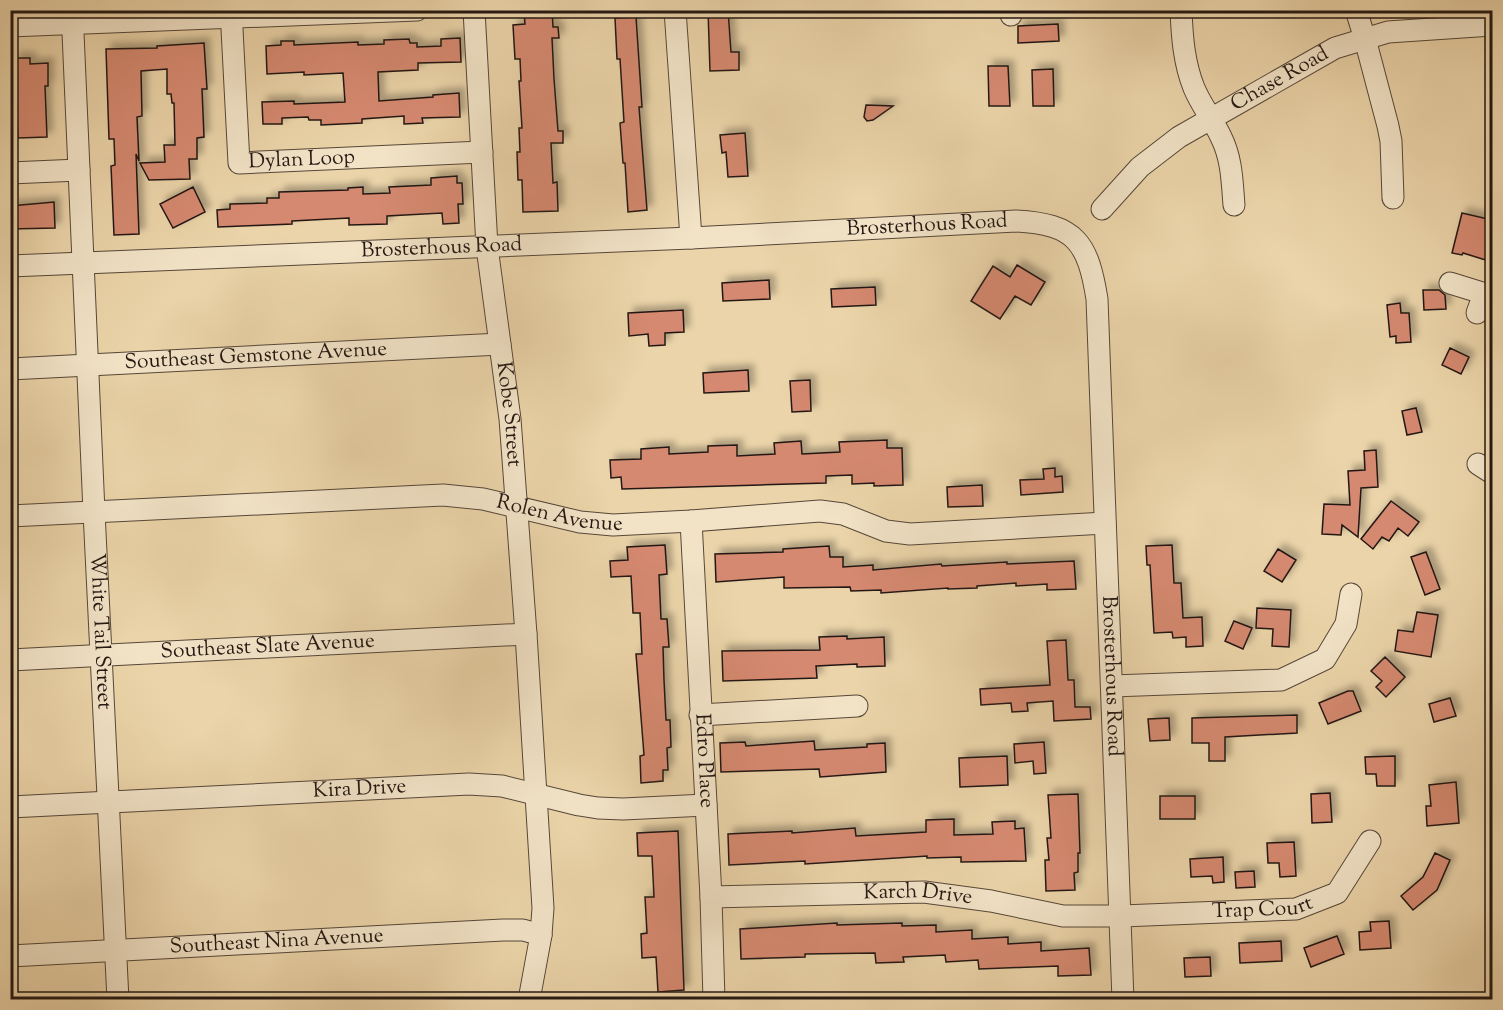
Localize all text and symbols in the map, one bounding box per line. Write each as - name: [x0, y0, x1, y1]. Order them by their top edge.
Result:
- street label: Chase Road: [1225, 39, 1335, 119]
- street label: Dylan Loop: [248, 143, 356, 178]
- street label: Brosterhous Road: [846, 206, 1009, 245]
- street label: Brosterhous Road: [360, 230, 523, 267]
- street label: Southeast Gemstone Avenue: [124, 335, 388, 378]
- street label: Kobe Street: [487, 360, 529, 468]
- street label: Rolen Avenue: [493, 488, 623, 540]
- street label: White Tail Street: [81, 553, 119, 710]
- street label: Brosterhous Road: [1093, 595, 1129, 757]
- street label: Southeast Slate Avenue: [160, 627, 376, 667]
- street label: Edro Place: [686, 713, 721, 809]
- street label: Kira Drive: [312, 772, 407, 807]
- street label: Karch Drive: [863, 877, 974, 913]
- street label: Trap Court: [1211, 889, 1318, 927]
- street label: Southeast Nina Avenue: [169, 921, 384, 963]

